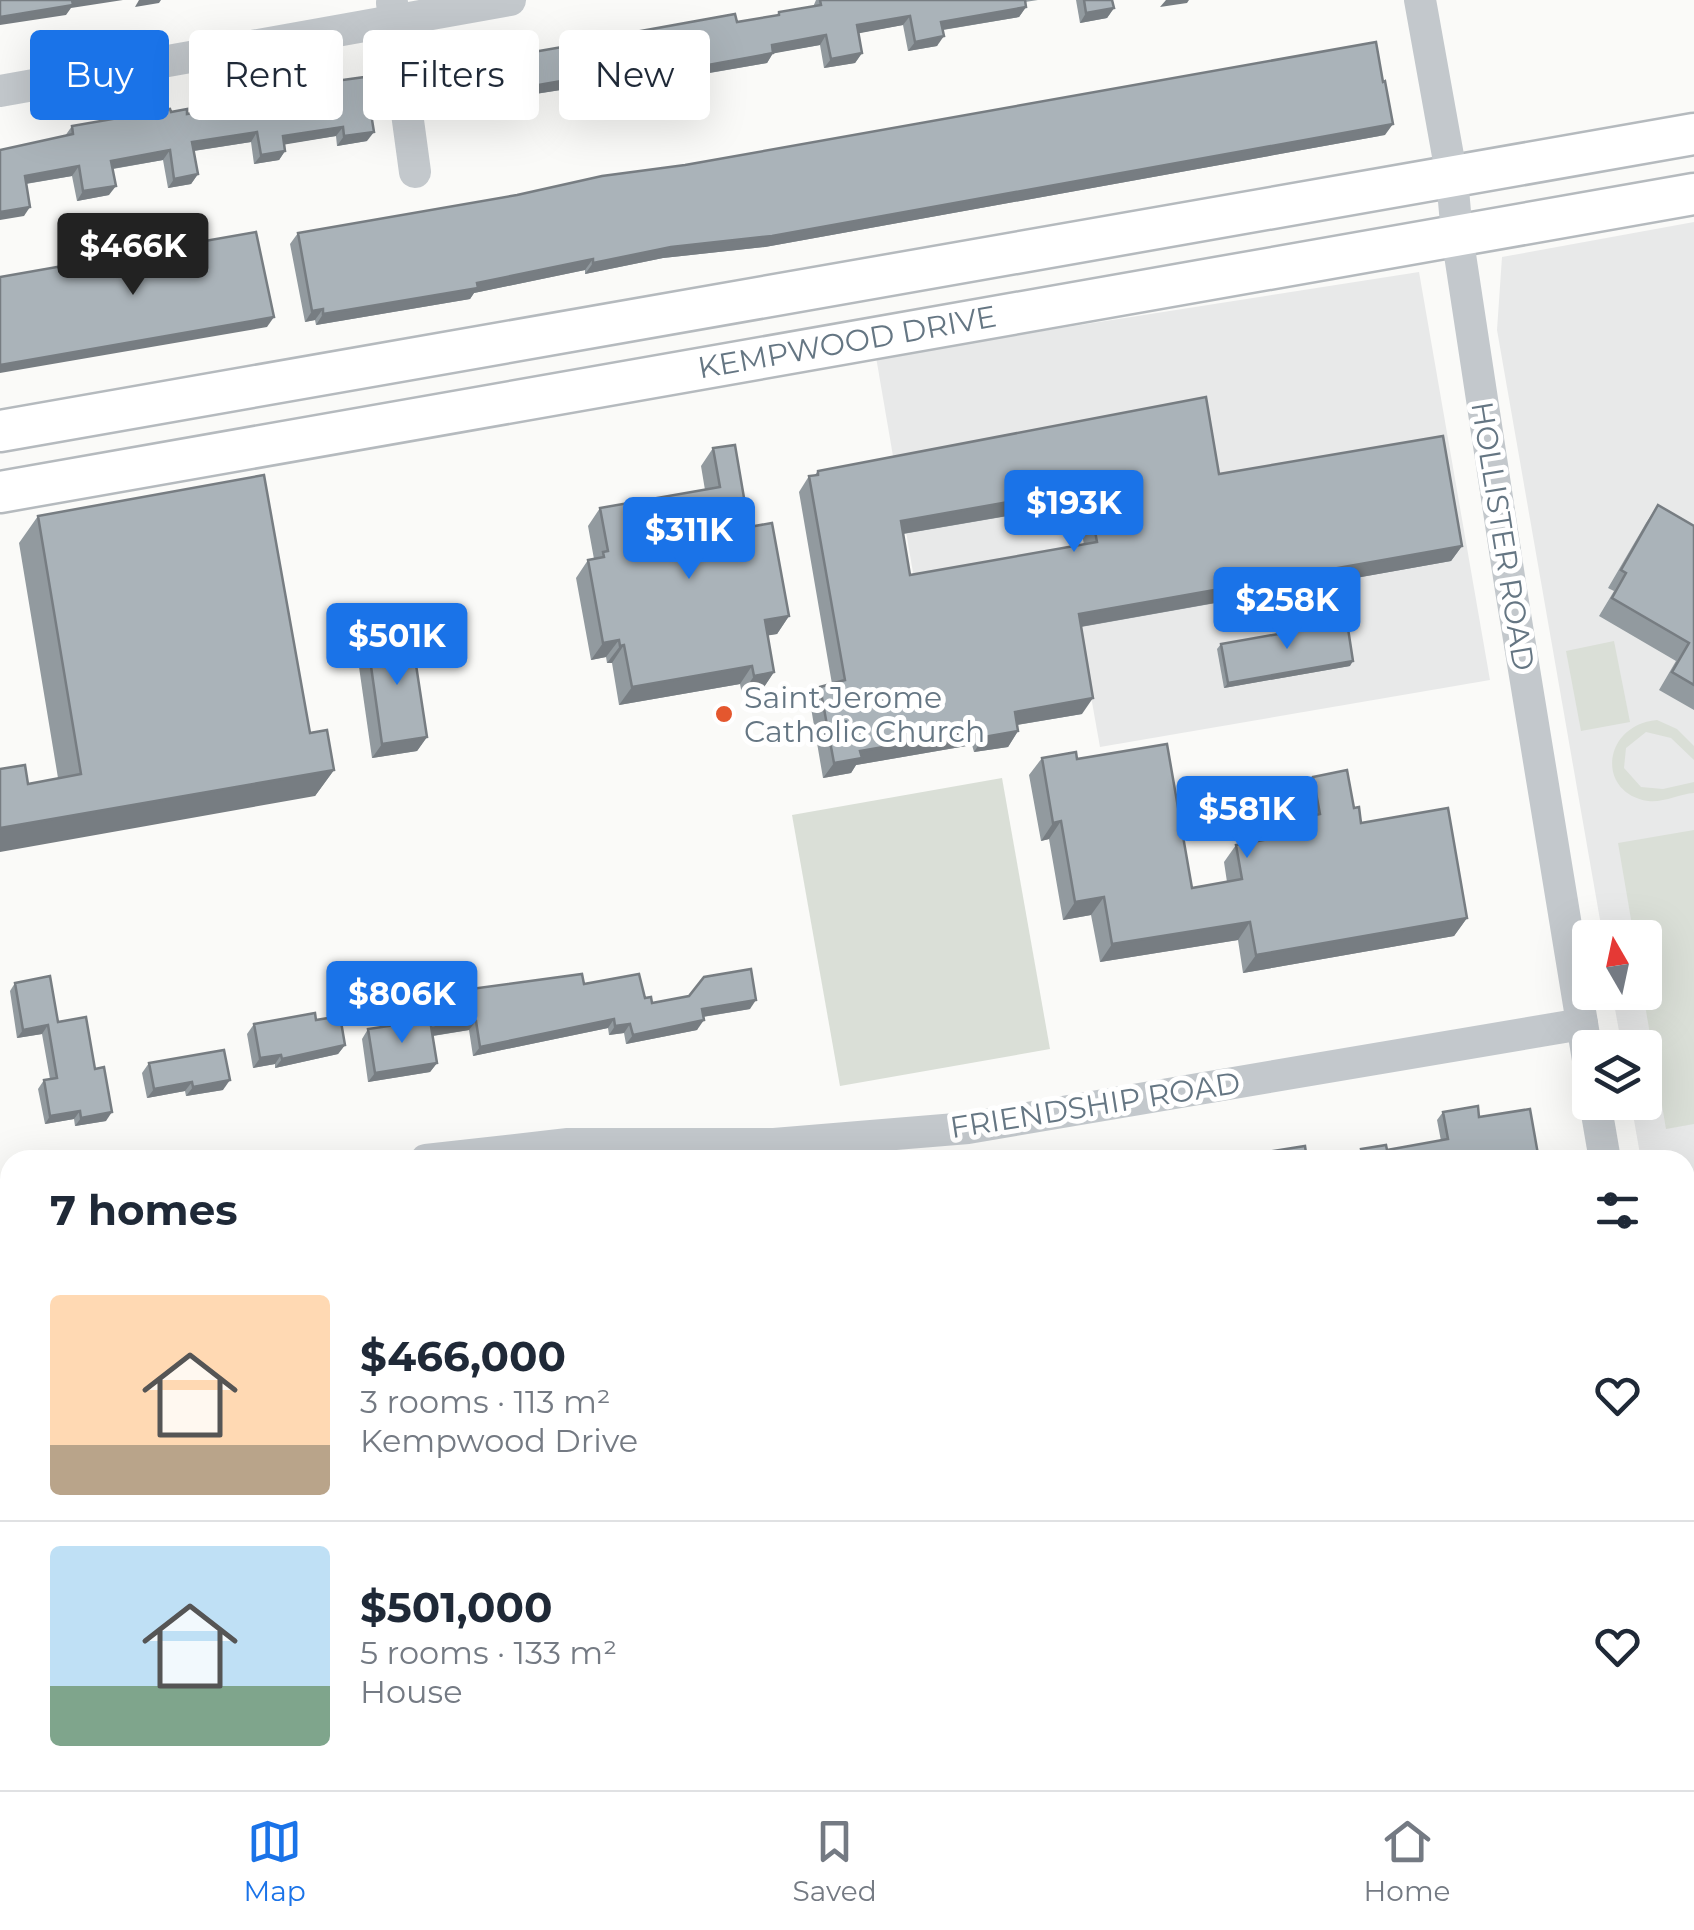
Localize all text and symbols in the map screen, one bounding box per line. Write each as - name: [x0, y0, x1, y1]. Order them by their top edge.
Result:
- chip: Buy: [30, 30, 169, 120]
- chip: Rent: [189, 30, 343, 120]
- chip: Filters: [363, 30, 539, 120]
- chip: New: [559, 30, 710, 120]
- pin: $466K: [63, 213, 203, 298]
- text: $466K: [79, 226, 187, 265]
- street label: KEMPWOOD DRIVE: [695, 298, 999, 386]
- street label: HOLLISTER ROAD: [1463, 399, 1543, 673]
- pin: $193K: [1004, 470, 1144, 555]
- text: $193K: [1026, 483, 1122, 522]
- pin: $311K: [619, 497, 759, 582]
- text: $311K: [645, 510, 733, 549]
- pin: $258K: [1217, 567, 1357, 652]
- text: $258K: [1235, 580, 1339, 619]
- pin: $501K: [327, 603, 467, 688]
- text: $501K: [348, 616, 446, 655]
- place label: Saint Jerome Catholic Church: [744, 679, 985, 750]
- marker: Saint Jerome Catholic Church: [713, 703, 735, 725]
- pin: $581K: [1177, 776, 1317, 861]
- text: $581K: [1199, 789, 1295, 828]
- north arrow: [1572, 920, 1662, 1010]
- map controls: [1572, 920, 1662, 1120]
- pin: $806K: [332, 961, 472, 1046]
- text: $806K: [348, 974, 456, 1013]
- button: layers: [1572, 1030, 1662, 1120]
- street label: FRIENDSHIP ROAD: [947, 1064, 1243, 1146]
- icon: filters: [1590, 1183, 1645, 1238]
- text: 7 homes: [50, 1184, 238, 1236]
- text: $466,000: [360, 1330, 566, 1382]
- icon: home: [130, 1335, 250, 1455]
- icon: heart: [1590, 1368, 1645, 1423]
- text: 3 rooms · 113 m²: [360, 1382, 611, 1421]
- text: Kempwood Drive: [360, 1421, 638, 1460]
- text: $501,000: [360, 1581, 553, 1633]
- icon: home: [130, 1586, 250, 1706]
- icon: heart: [1590, 1619, 1645, 1674]
- text: 5 rooms · 133 m²: [360, 1633, 617, 1672]
- text: House: [360, 1672, 463, 1711]
- tab: Map: [243, 1814, 306, 1908]
- tab: Saved: [793, 1814, 877, 1908]
- tab: Home: [1364, 1814, 1451, 1908]

